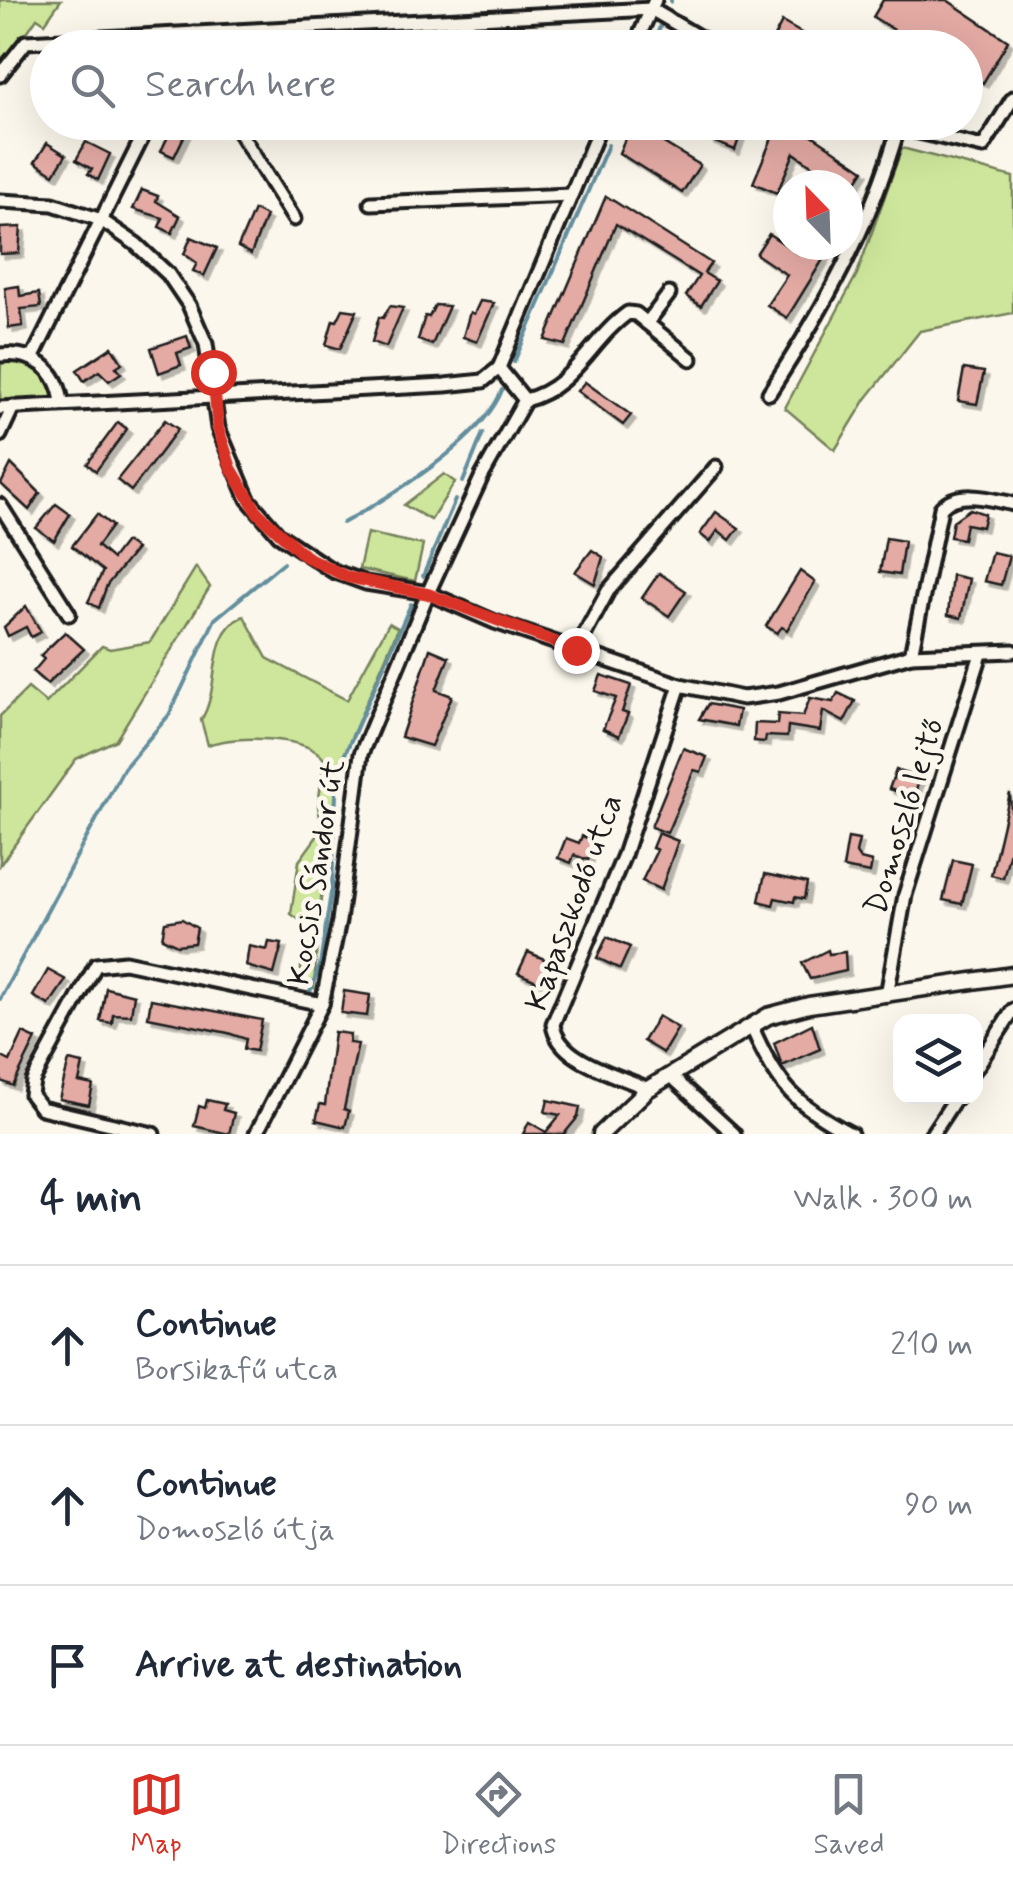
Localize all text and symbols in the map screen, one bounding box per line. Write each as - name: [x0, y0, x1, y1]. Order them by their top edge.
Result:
- search box: [30, 30, 983, 140]
- icon: search: [65, 58, 120, 113]
- text: Search here: [145, 61, 336, 110]
- north arrow: [773, 170, 863, 260]
- route start: [191, 350, 237, 396]
- route end: [554, 628, 600, 674]
- street label: Domoszló lejtő: [855, 713, 955, 920]
- street label: Kocsis Sándor út: [278, 756, 356, 988]
- street label: Kapaszkodó utca: [516, 788, 634, 1017]
- map controls: [893, 1014, 983, 1104]
- button: layers: [893, 1014, 983, 1104]
- text: 4 min: [40, 1172, 142, 1227]
- text: Walk · 300 m: [793, 1178, 973, 1220]
- text: Continue: [135, 1300, 277, 1349]
- icon: ahead: [40, 1318, 95, 1373]
- text: 210 m: [890, 1324, 973, 1366]
- text: Borsikafű utca: [135, 1349, 338, 1391]
- text: Continue: [135, 1460, 277, 1509]
- icon: ahead: [40, 1478, 95, 1533]
- text: 90 m: [905, 1484, 973, 1526]
- text: Domoszló útja: [135, 1509, 335, 1551]
- icon: arrive: [40, 1638, 95, 1693]
- text: Arrive at destination: [135, 1641, 462, 1690]
- tab: Map: [129, 1767, 184, 1864]
- tab: Directions: [441, 1767, 556, 1864]
- tab: Saved: [814, 1767, 884, 1864]

